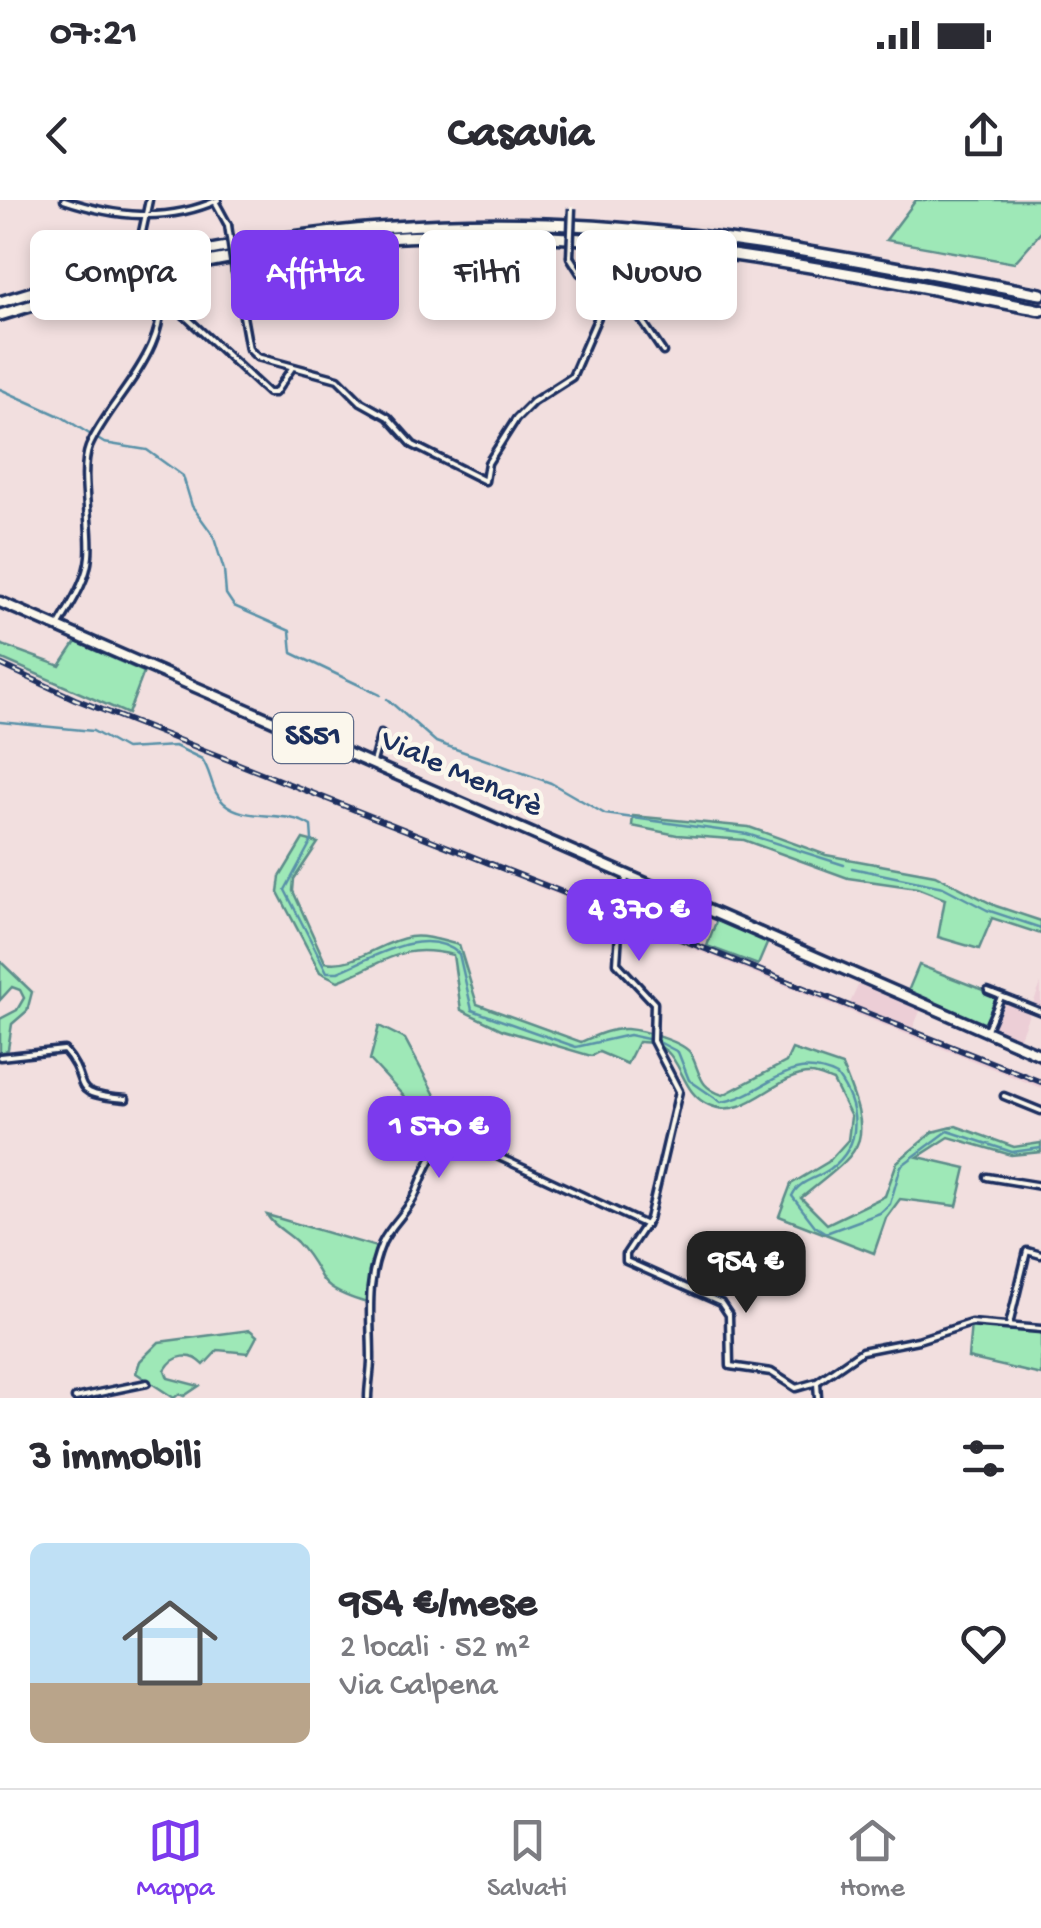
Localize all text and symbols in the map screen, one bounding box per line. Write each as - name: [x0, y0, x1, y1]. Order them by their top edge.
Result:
- text: 07:21: [50, 13, 137, 57]
- icon: back: [30, 108, 85, 163]
- icon: share: [956, 108, 1011, 163]
- text: Casavia: [448, 109, 593, 162]
- chip: Compra: [30, 230, 211, 320]
- chip: Affitta: [231, 230, 399, 320]
- chip: Filtri: [419, 230, 556, 320]
- chip: Nuovo: [576, 230, 737, 320]
- road number: SS51: [273, 713, 353, 763]
- street label: Viale Menarè: [373, 722, 548, 828]
- pin: 4 370 €: [547, 879, 731, 964]
- text: 4 370 €: [589, 892, 689, 930]
- pin: 1 570 €: [347, 1096, 531, 1181]
- text: 1 570 €: [390, 1109, 488, 1147]
- pin: 954 €: [676, 1231, 816, 1316]
- text: 954 €: [709, 1244, 783, 1282]
- icon: filters: [956, 1431, 1011, 1486]
- text: 3 immobili: [30, 1434, 202, 1483]
- text: 954 €/mese: [340, 1581, 537, 1630]
- icon: home: [110, 1583, 230, 1703]
- icon: heart: [956, 1616, 1011, 1671]
- text: 2 locali · 52 m²: [340, 1630, 530, 1668]
- text: Via Calpena: [340, 1668, 497, 1706]
- tab: Mappa: [136, 1813, 214, 1906]
- tab: Salvati: [487, 1813, 567, 1906]
- tab: Home: [840, 1813, 905, 1906]

